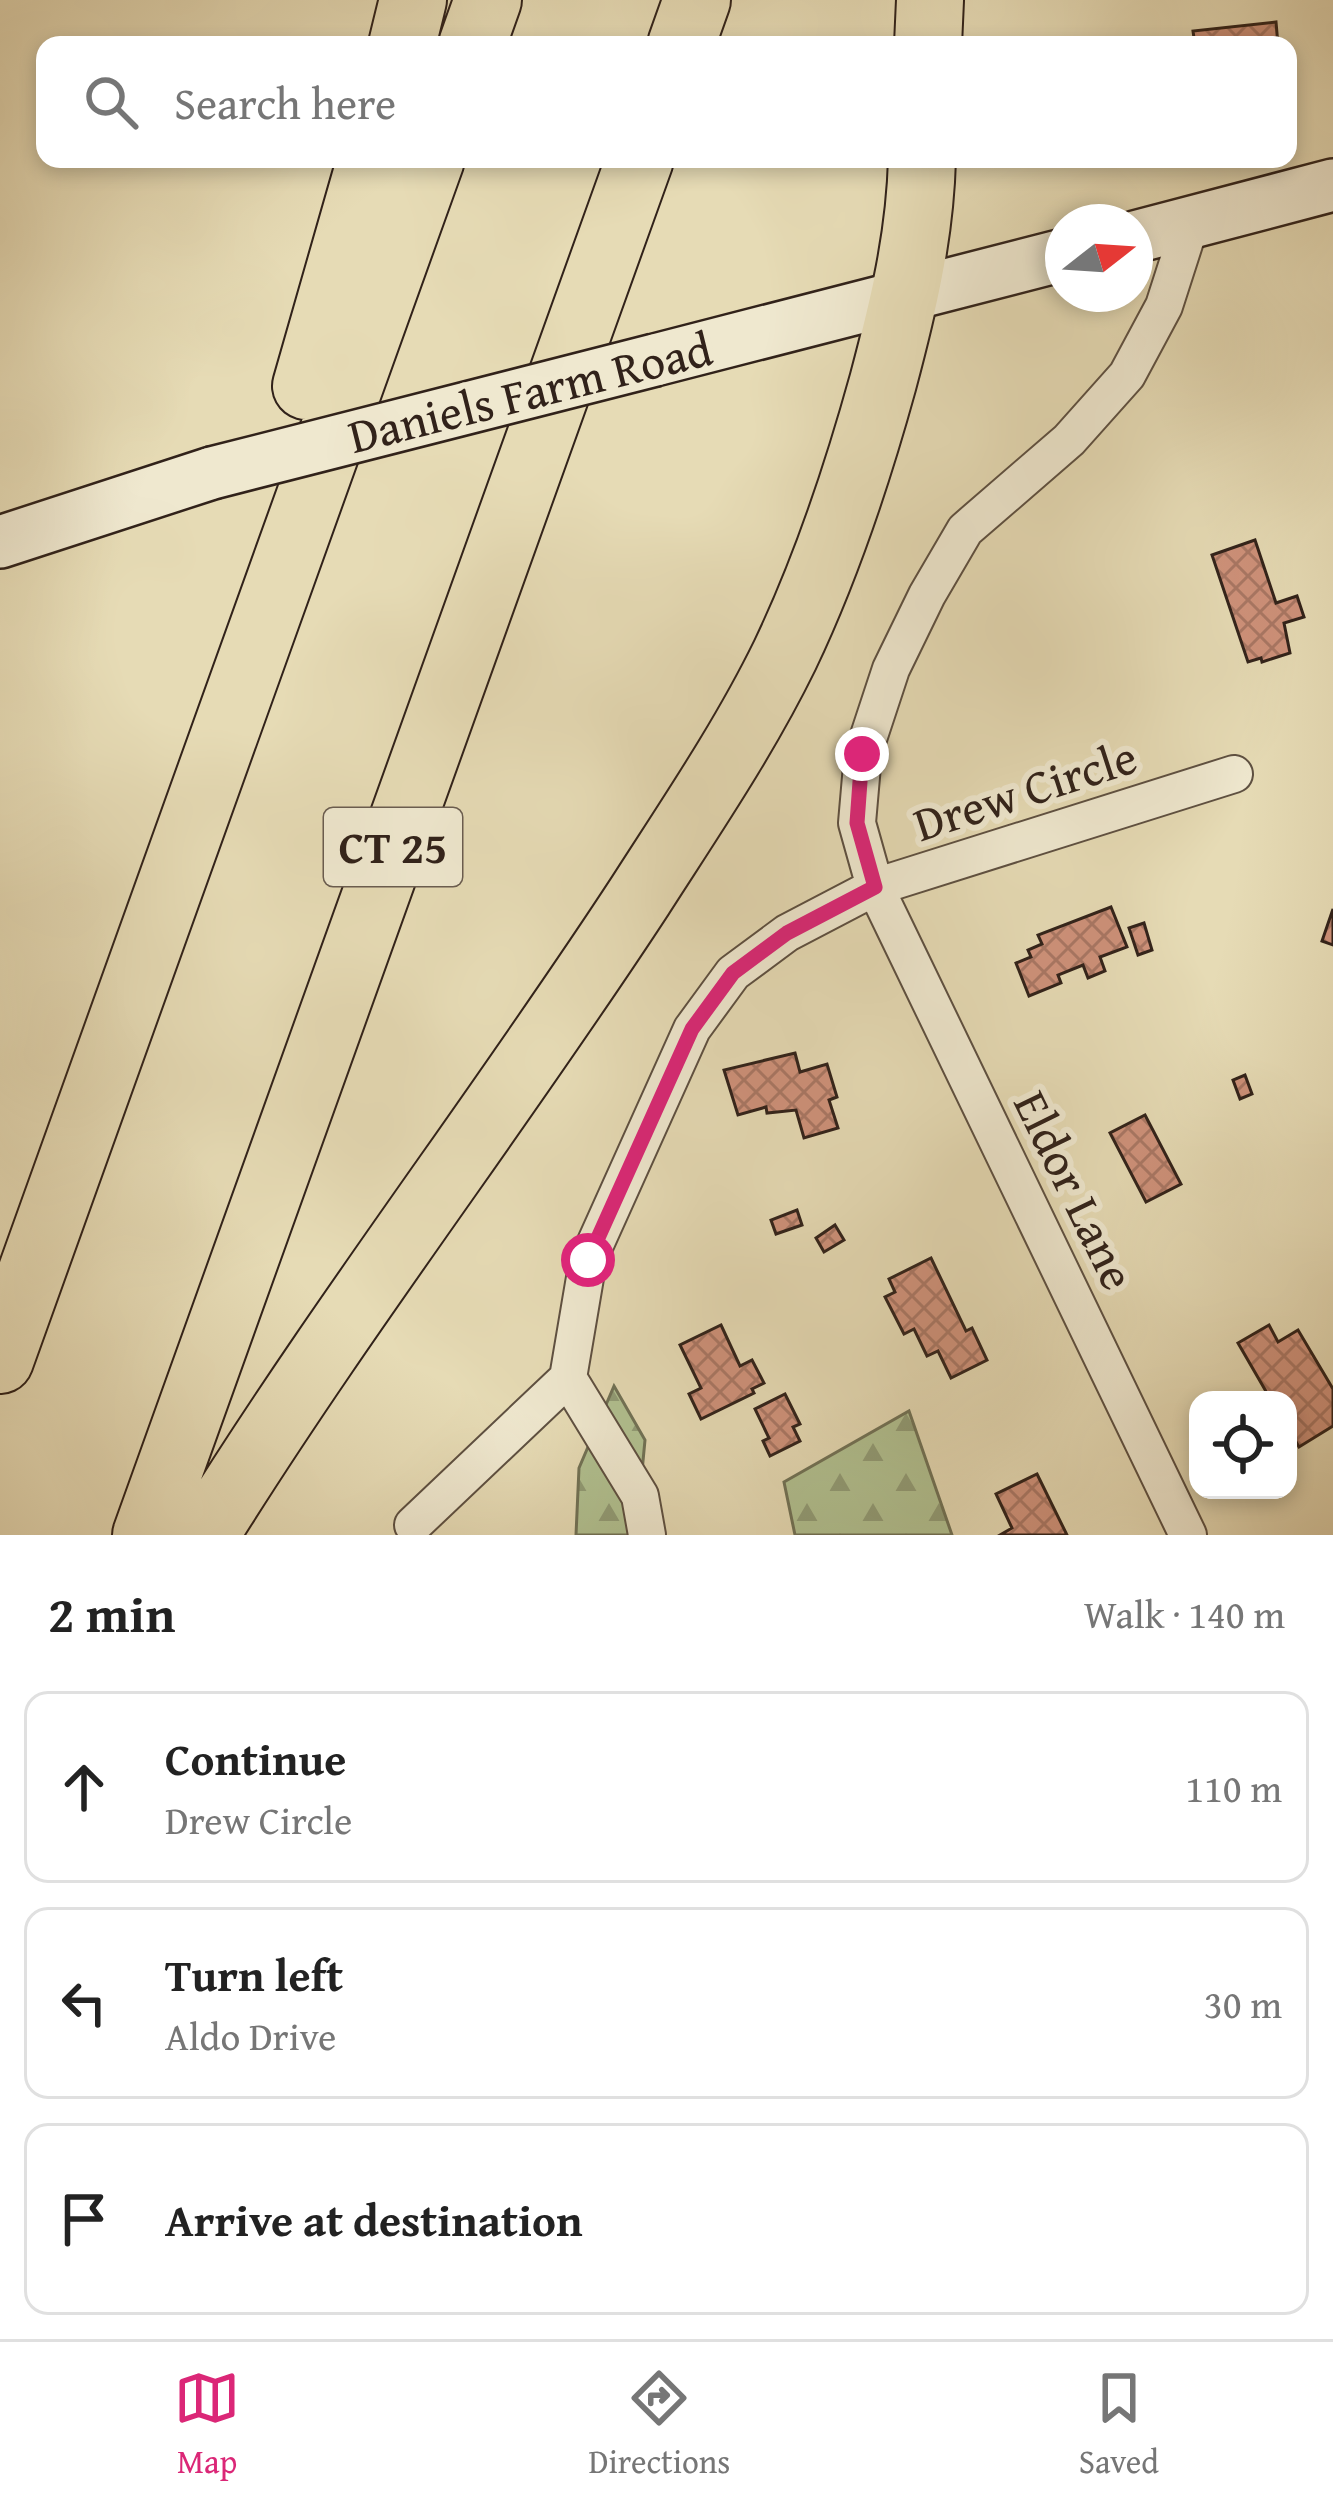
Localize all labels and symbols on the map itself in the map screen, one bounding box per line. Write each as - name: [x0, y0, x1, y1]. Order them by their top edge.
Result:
- north arrow: [1045, 204, 1153, 312]
- street label: Daniels Farm Road: [341, 312, 719, 471]
- street label: Drew Circle: [904, 720, 1145, 859]
- route end: [835, 727, 889, 781]
- road number: CT 25: [324, 808, 462, 886]
- street label: Eldor Lane: [997, 1078, 1154, 1301]
- route start: [561, 1233, 615, 1287]

